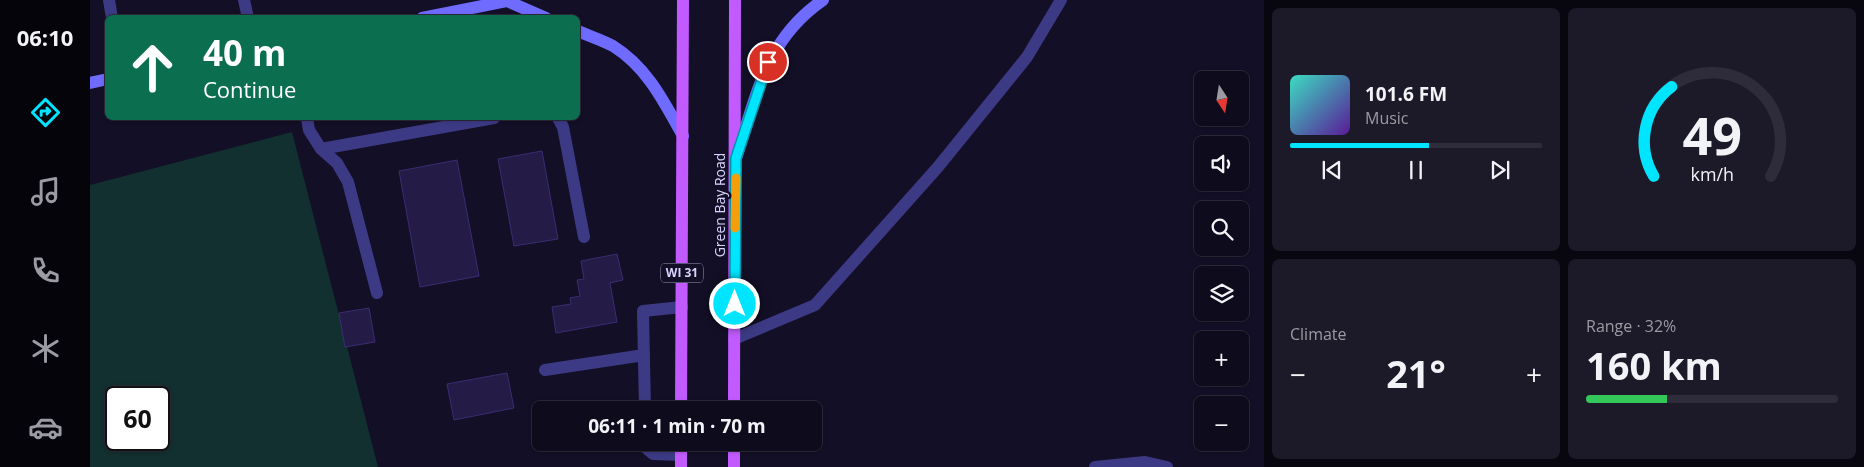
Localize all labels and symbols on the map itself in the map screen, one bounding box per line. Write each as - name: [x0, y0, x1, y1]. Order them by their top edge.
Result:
- pin: [747, 41, 789, 83]
- north arrow: [1194, 71, 1249, 126]
- street label: Green Bay Road: [710, 153, 729, 257]
- road number: WI 31: [661, 264, 703, 282]
- position arrow: [708, 277, 760, 329]
- speed limit sign: 60: [105, 386, 170, 451]

